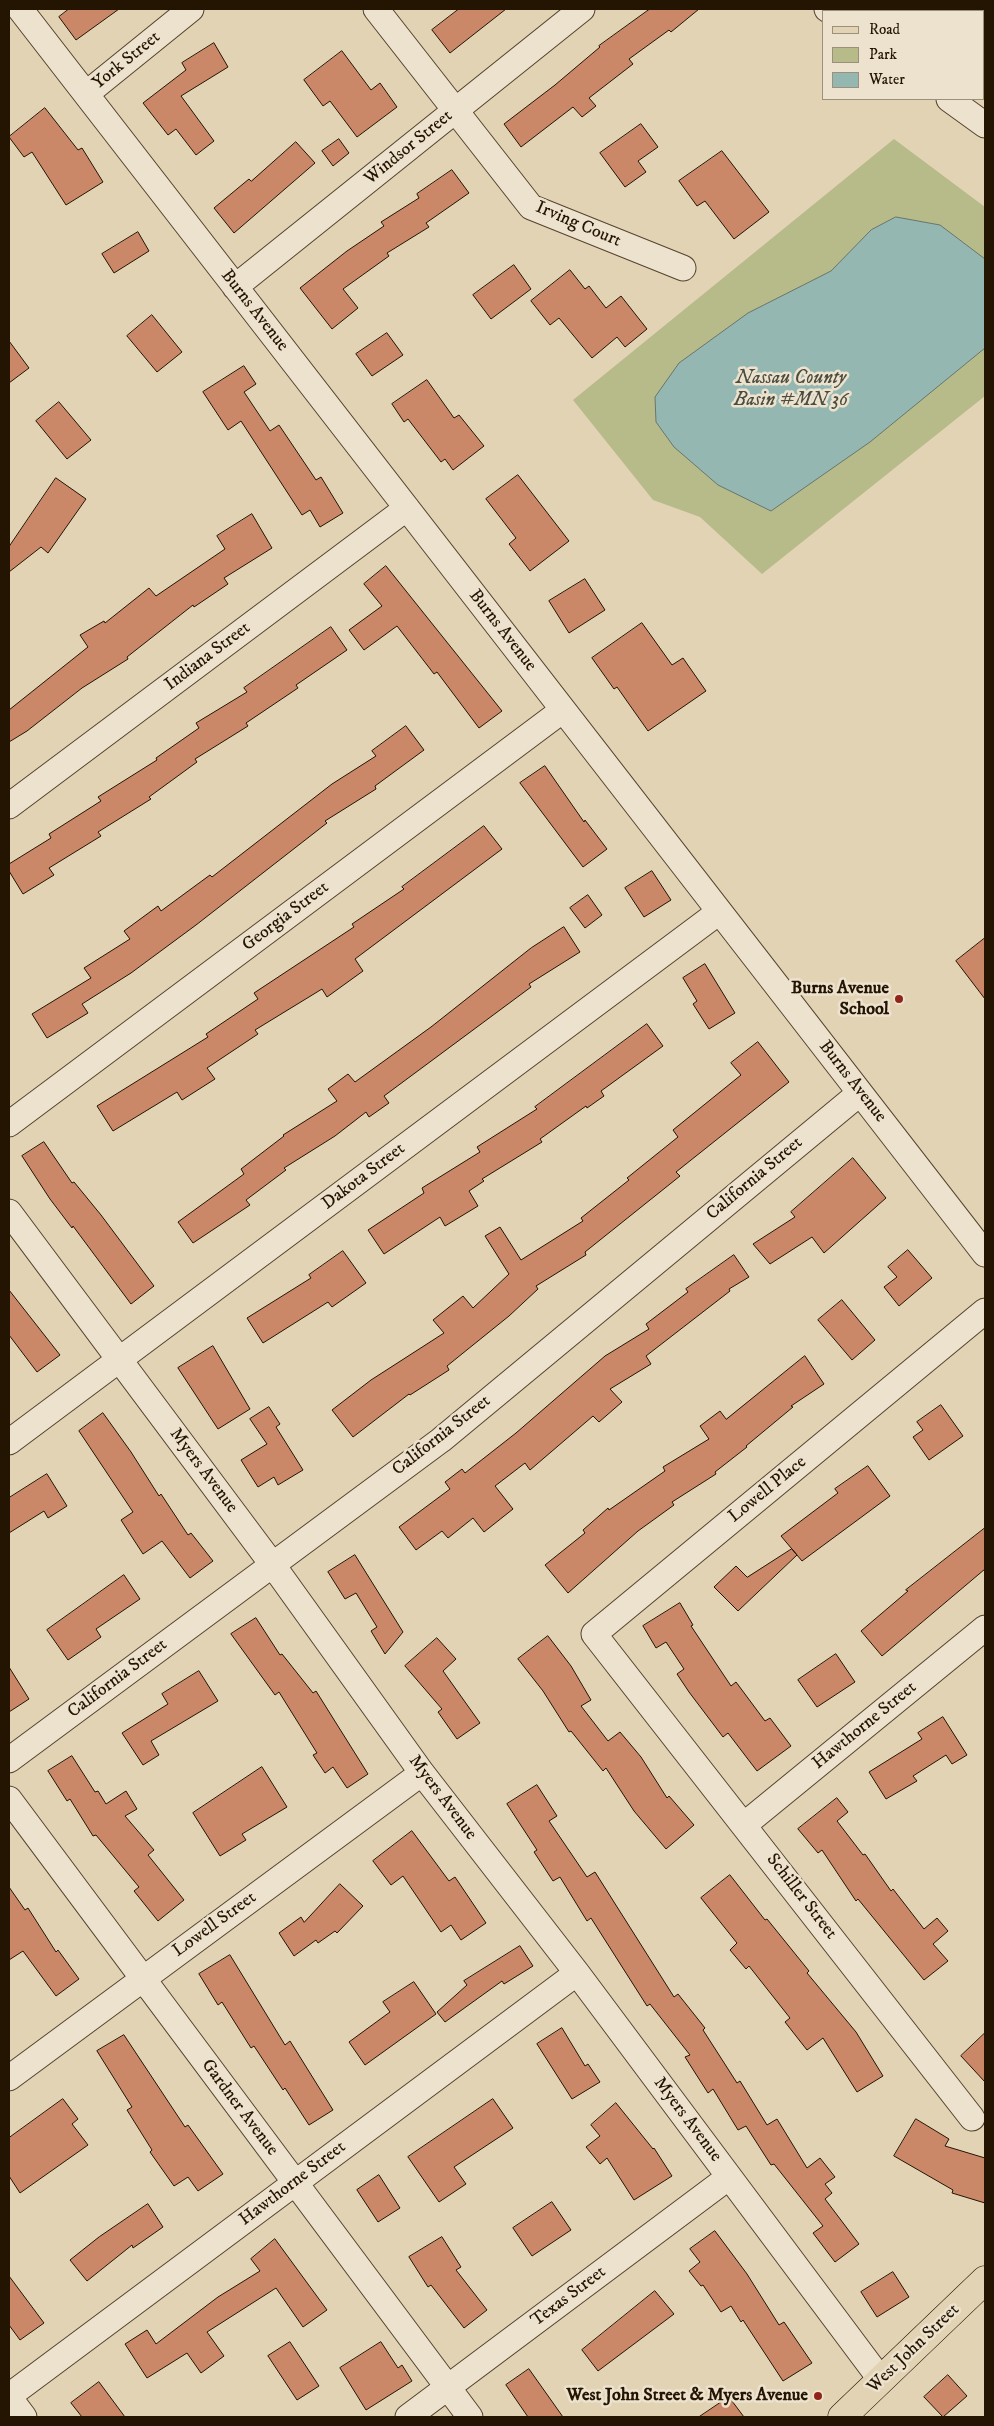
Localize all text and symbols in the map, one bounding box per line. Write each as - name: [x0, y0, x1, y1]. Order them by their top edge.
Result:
- legend: [822, 10, 984, 100]
- text: Road: [869, 20, 900, 39]
- street label: York Street: [89, 27, 165, 95]
- text: Park: [869, 45, 897, 64]
- text: Water: [869, 70, 905, 89]
- street label: Windsor Street: [361, 106, 457, 190]
- street label: Irving Court: [532, 197, 624, 253]
- street label: Burns Avenue: [215, 266, 293, 356]
- water label: Nassau County Basin #MN 36: [734, 368, 848, 412]
- street label: Burns Avenue: [463, 586, 541, 676]
- street label: Indiana Street: [161, 618, 255, 696]
- street label: Georgia Street: [238, 877, 334, 957]
- place label: Burns Avenue School: [791, 978, 889, 1021]
- marker: Burns Avenue School: [893, 993, 905, 1005]
- street label: Burns Avenue: [813, 1037, 891, 1127]
- street label: California Street: [703, 1133, 807, 1225]
- street label: Dakota Street: [318, 1139, 410, 1215]
- street label: California Street: [389, 1391, 495, 1481]
- street label: Myers Avenue: [164, 1424, 242, 1518]
- street label: Lowell Place: [725, 1452, 811, 1528]
- street label: California Street: [64, 1635, 172, 1723]
- street label: Hawthorne Street: [808, 1677, 922, 1775]
- street label: Myers Avenue: [403, 1751, 481, 1845]
- street label: Schiller Street: [761, 1850, 841, 1944]
- street label: Lowell Street: [169, 1887, 261, 1963]
- street label: Gardner Avenue: [196, 2056, 282, 2160]
- street label: Myers Avenue: [648, 2073, 726, 2167]
- street label: Hawthorne Street: [235, 2137, 351, 2231]
- street label: Texas Street: [527, 2262, 611, 2332]
- street label: West John Street: [864, 2300, 964, 2398]
- place label: West John Street & Myers Avenue: [566, 2385, 808, 2407]
- marker: West John Street & Myers Avenue: [812, 2390, 824, 2402]

